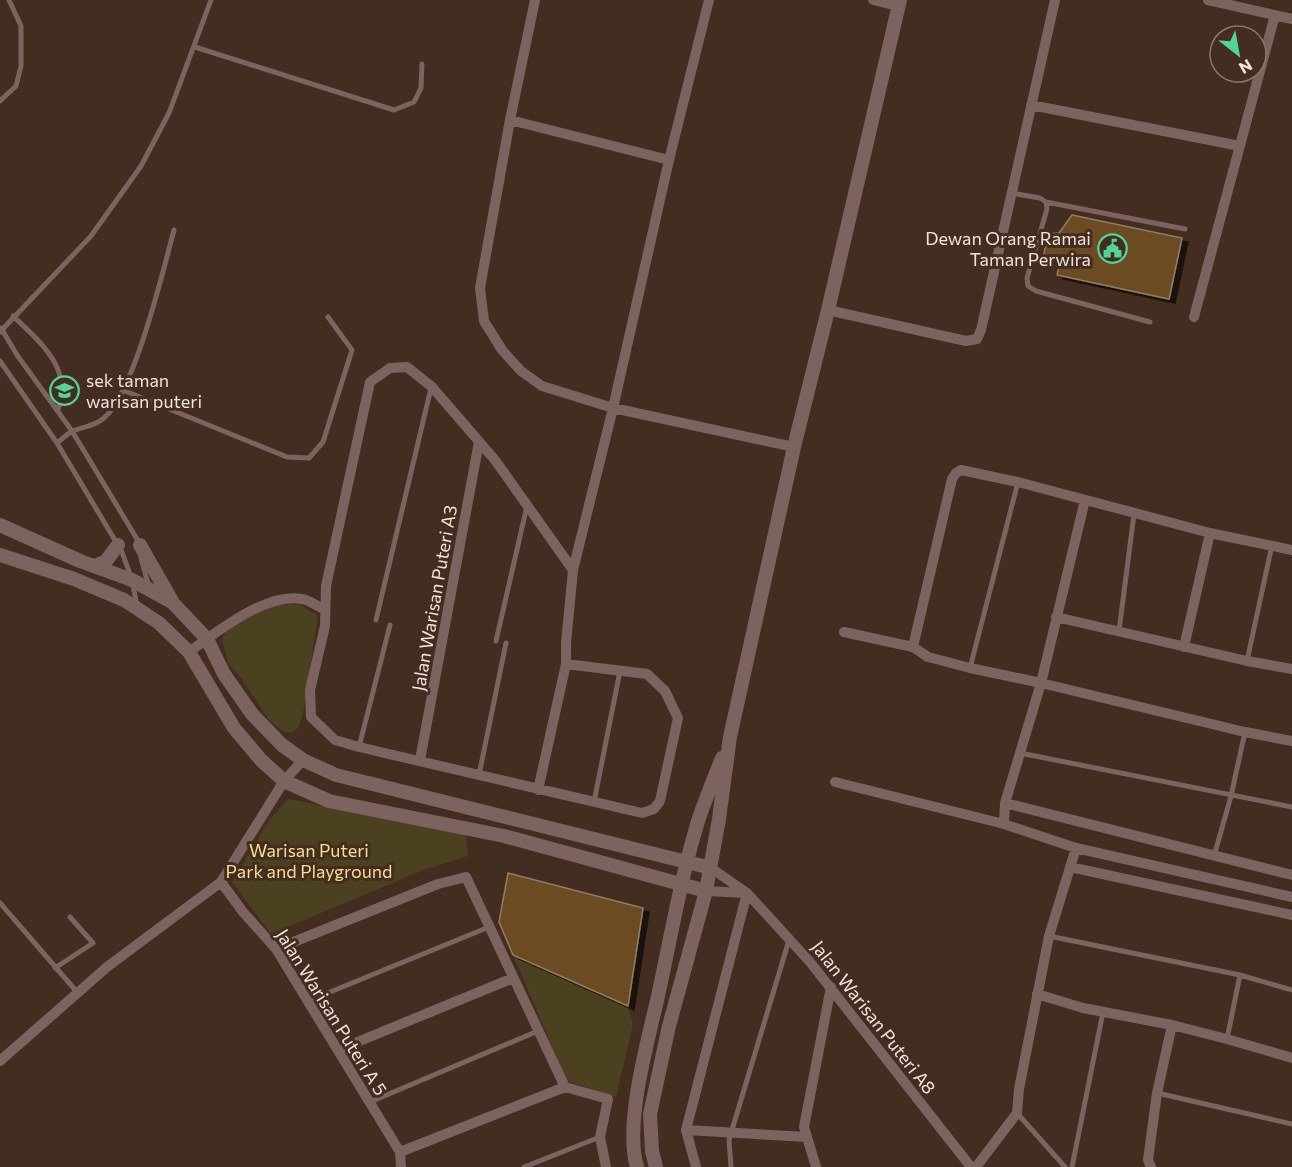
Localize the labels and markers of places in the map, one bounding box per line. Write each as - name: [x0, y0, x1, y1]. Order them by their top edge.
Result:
- place label: Dewan Orang Ramai Taman Perwira: [925, 227, 1091, 270]
- public building icon: Dewan Orang Ramai Taman Perwira: [1096, 232, 1128, 264]
- place label: sek taman warisan puteri: [86, 369, 202, 412]
- school or university icon: sek taman warisan puteri: [49, 374, 81, 406]

